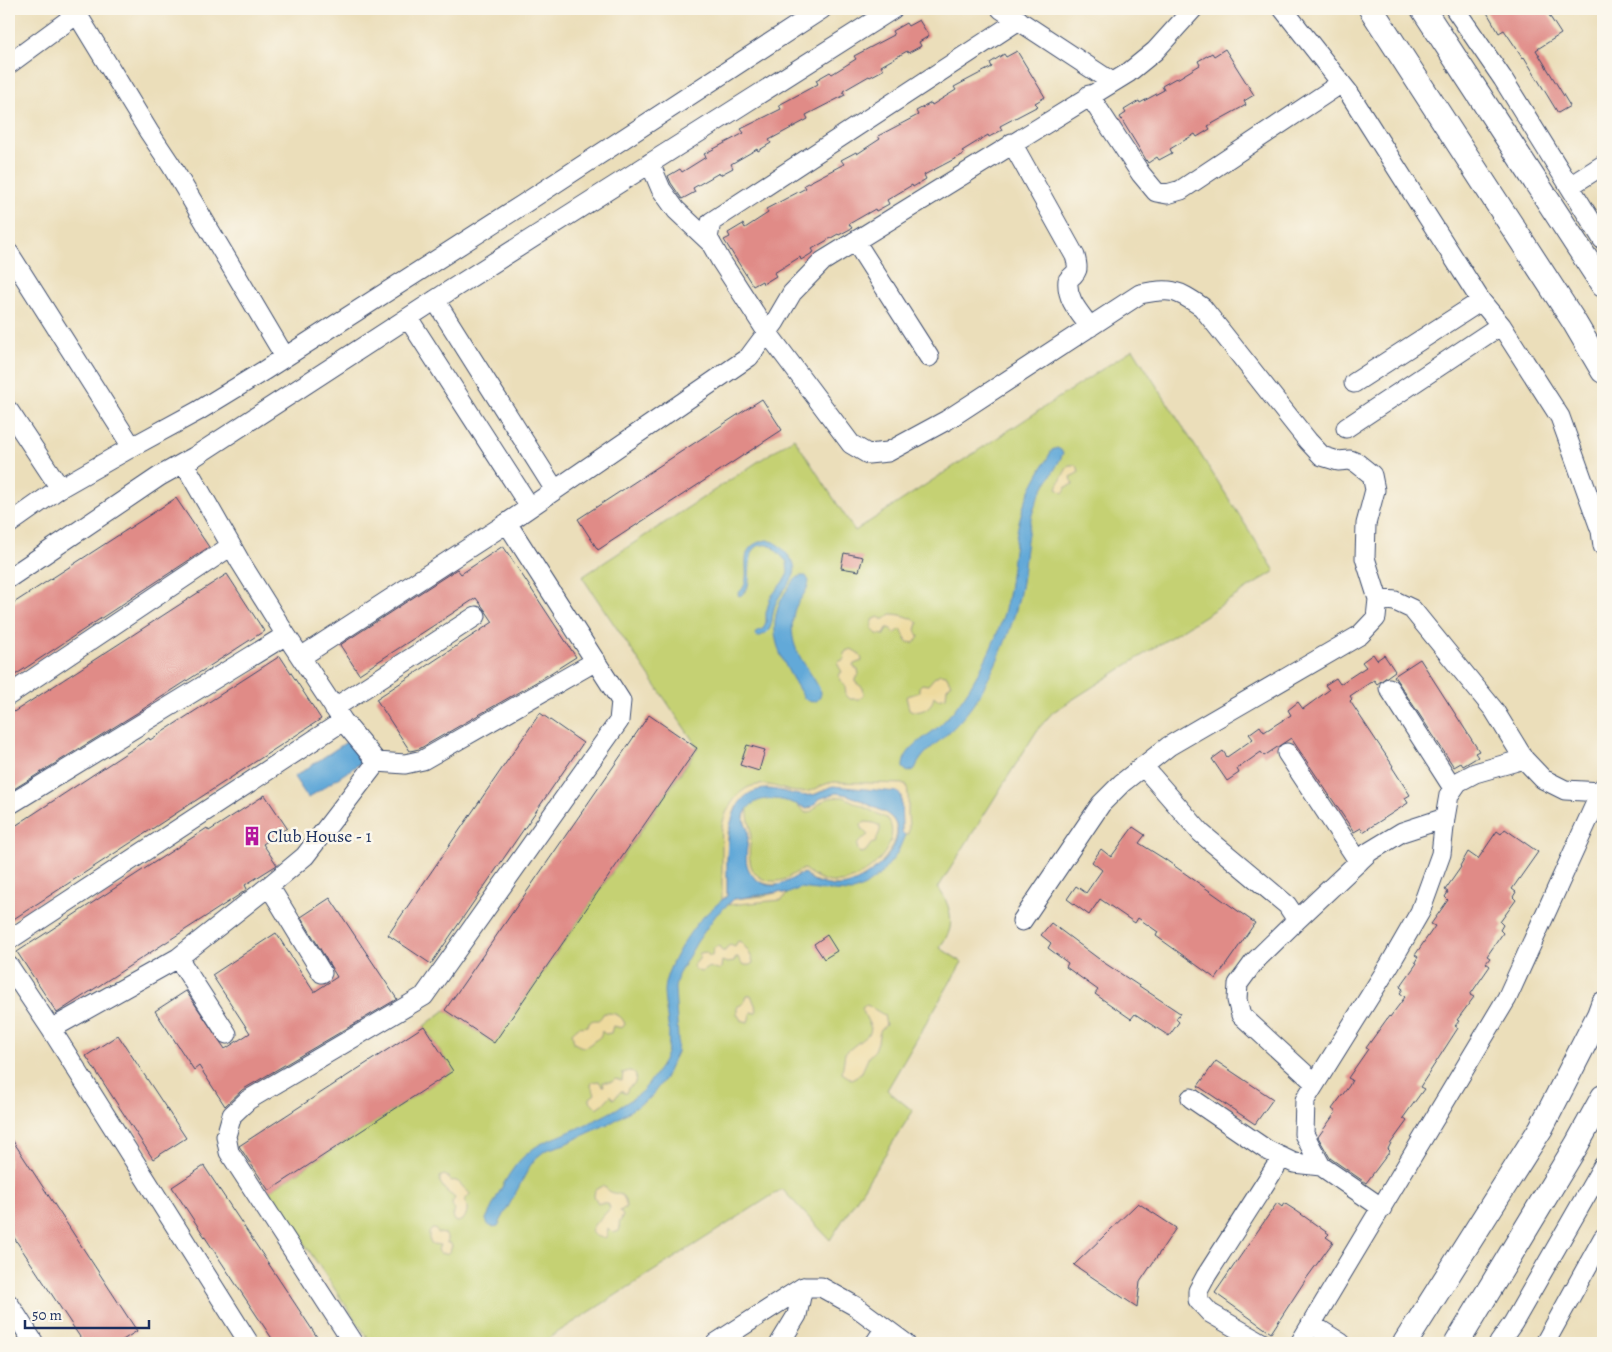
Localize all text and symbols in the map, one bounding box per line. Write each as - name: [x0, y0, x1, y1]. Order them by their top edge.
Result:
- place label: Club House - 1: [267, 824, 372, 848]
- building icon: Club House - 1: [241, 825, 263, 847]
- scale bar: [25, 1297, 149, 1329]
- text: 50 m: [32, 1305, 62, 1325]

